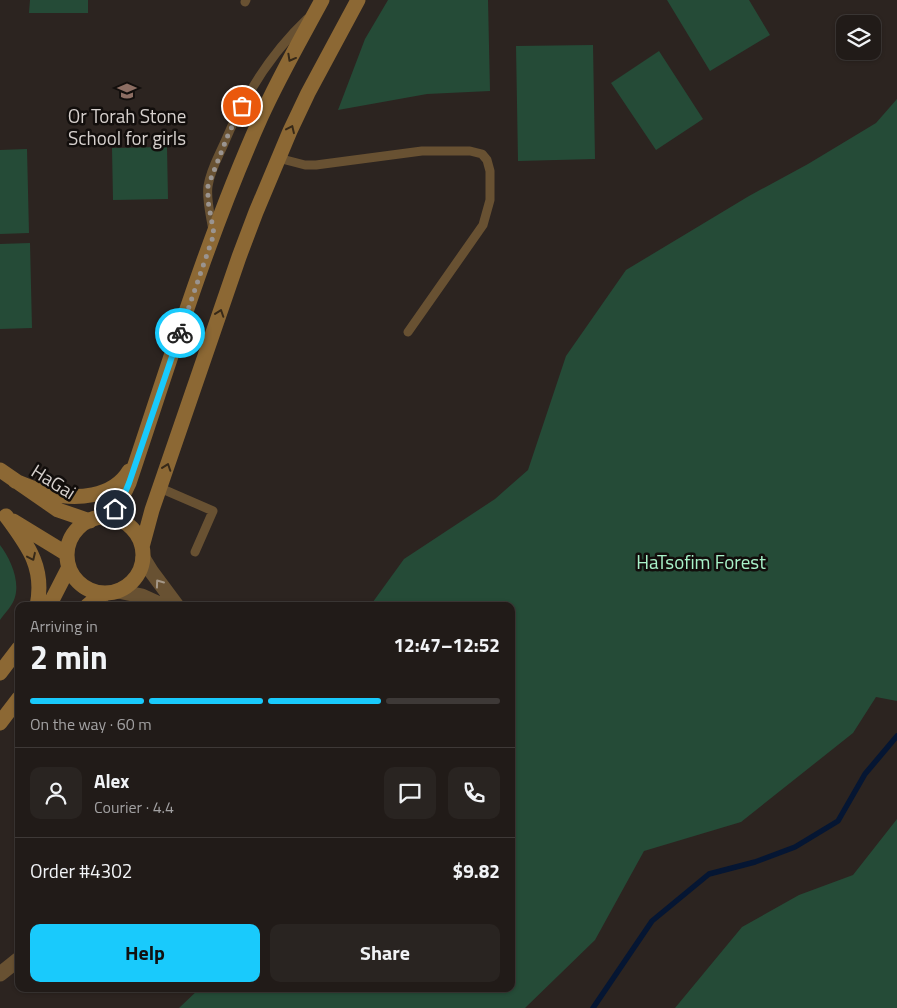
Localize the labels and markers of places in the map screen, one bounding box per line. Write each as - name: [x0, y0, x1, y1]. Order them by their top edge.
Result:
- school or university icon: Or Torah Stone School for girls: [116, 80, 138, 102]
- pin: [221, 85, 263, 127]
- place label: Or Torah Stone School for girls: [68, 101, 186, 152]
- pin: [94, 488, 136, 530]

